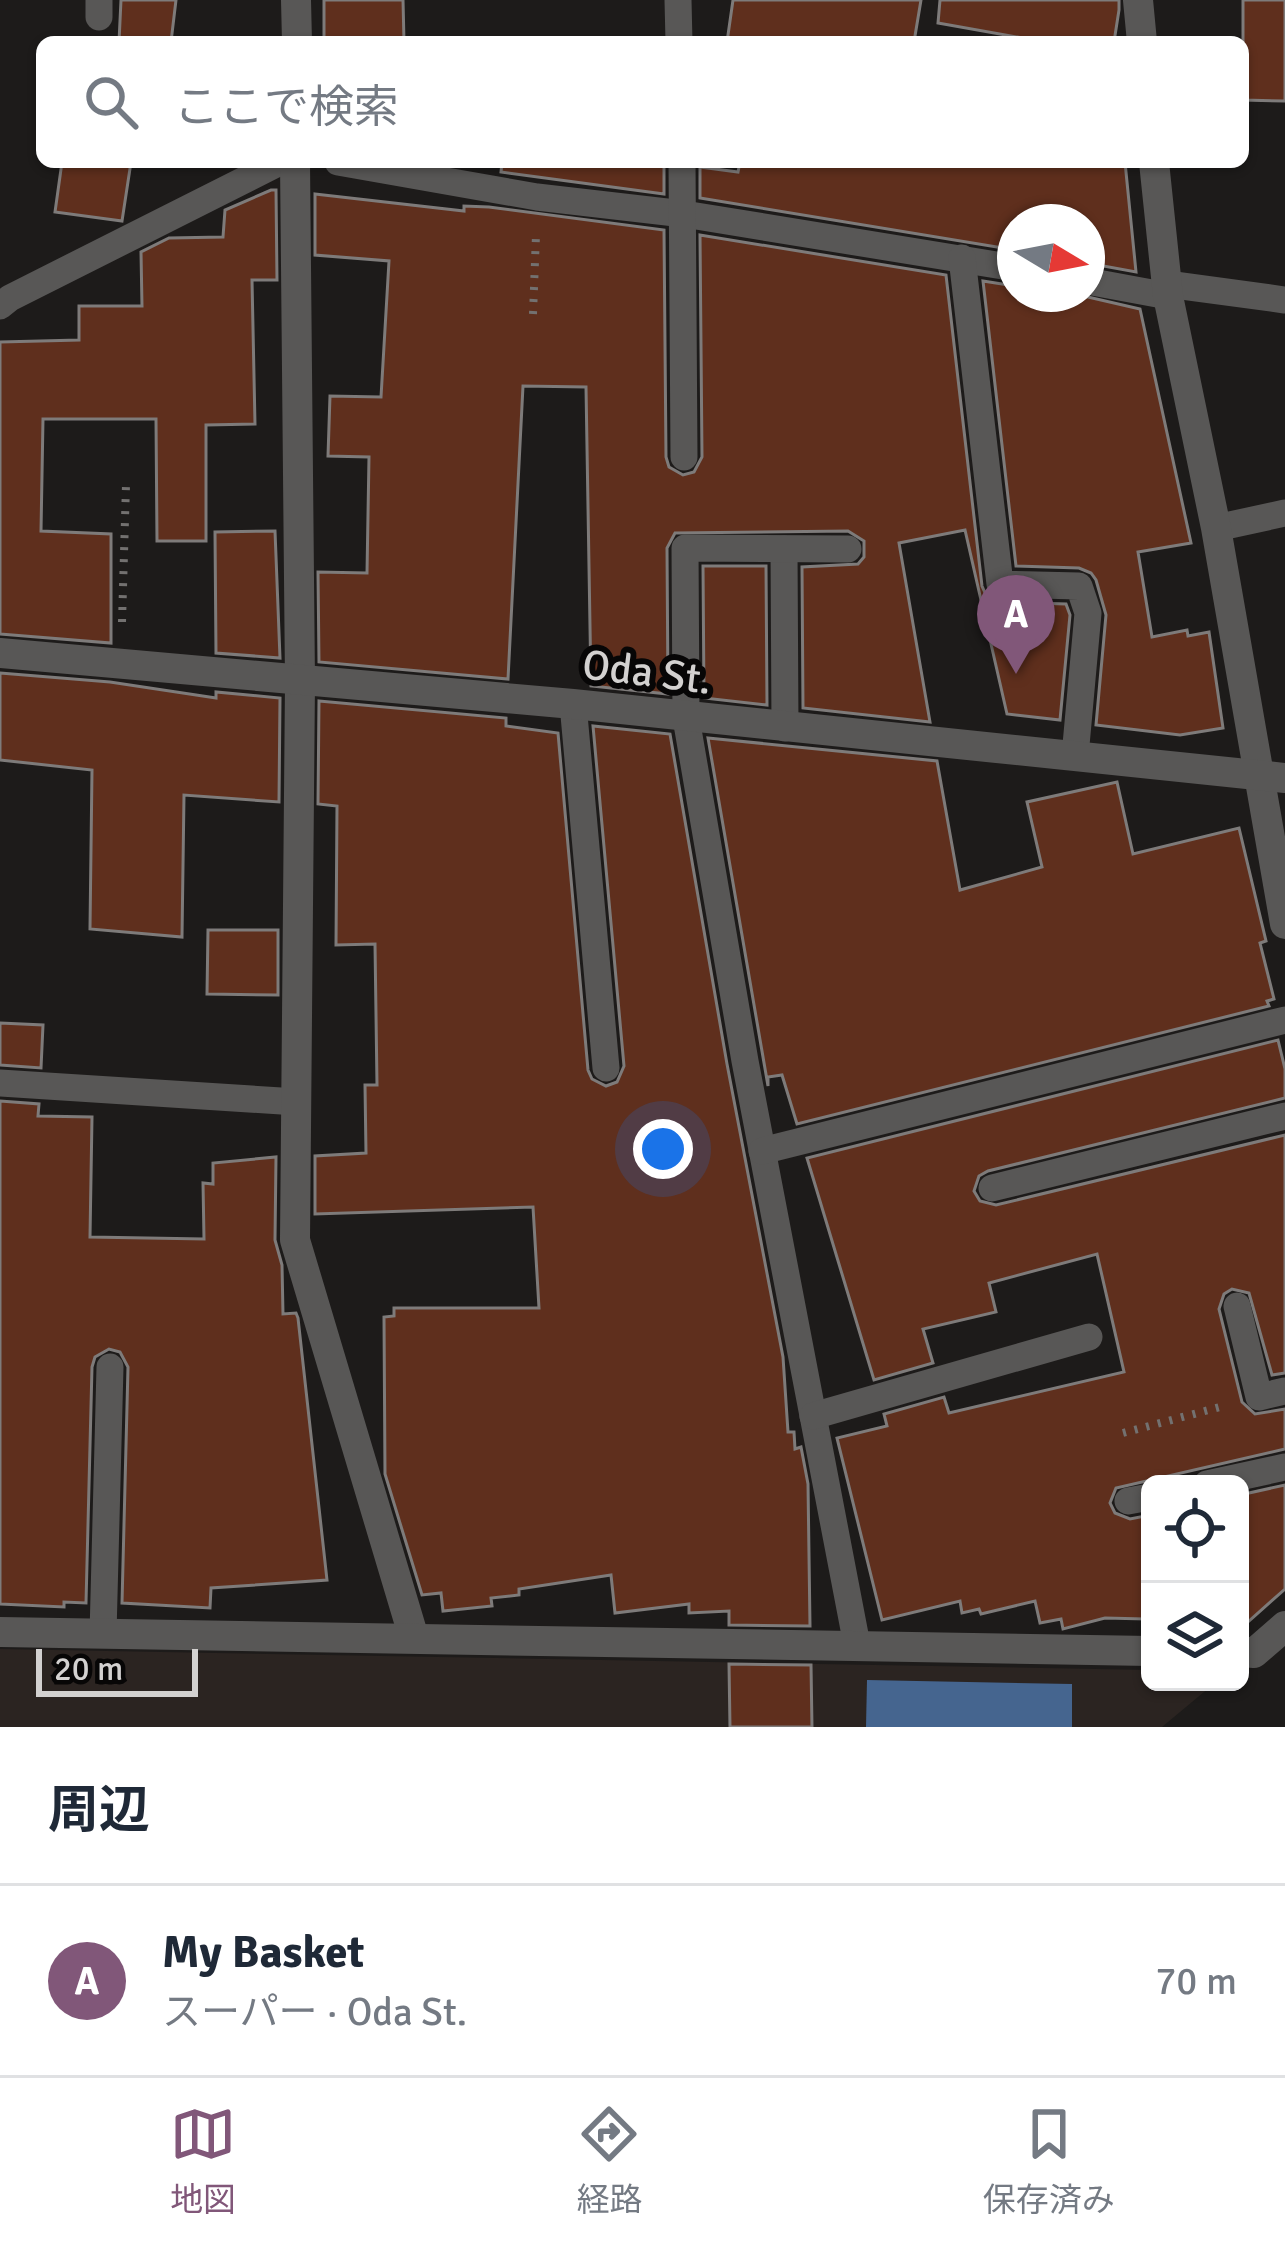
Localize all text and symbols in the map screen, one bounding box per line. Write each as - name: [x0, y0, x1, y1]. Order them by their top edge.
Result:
- search box: [36, 36, 1249, 168]
- icon: search: [78, 69, 144, 135]
- text: ここで検索: [174, 80, 399, 135]
- north arrow: [997, 204, 1105, 312]
- pin: A: [977, 575, 1055, 674]
- street label: Oda St.: [579, 639, 714, 706]
- your location: [633, 1119, 693, 1179]
- map controls: [1141, 1475, 1249, 1691]
- button: locate: [1141, 1475, 1249, 1583]
- button: layers: [1141, 1583, 1249, 1691]
- scale bar: [36, 1643, 198, 1696]
- text: 20 m: [54, 1649, 123, 1690]
- text: 周辺: [48, 1779, 150, 1842]
- text: My Basket: [162, 1925, 364, 1980]
- text: A: [75, 1957, 99, 2005]
- text: 70 m: [1155, 1957, 1237, 2005]
- text: スーパー · Oda St.: [162, 1988, 467, 2036]
- tab: 地図: [170, 2101, 236, 2221]
- tab: 経路: [576, 2101, 642, 2221]
- tab: 保存済み: [983, 2101, 1115, 2221]

